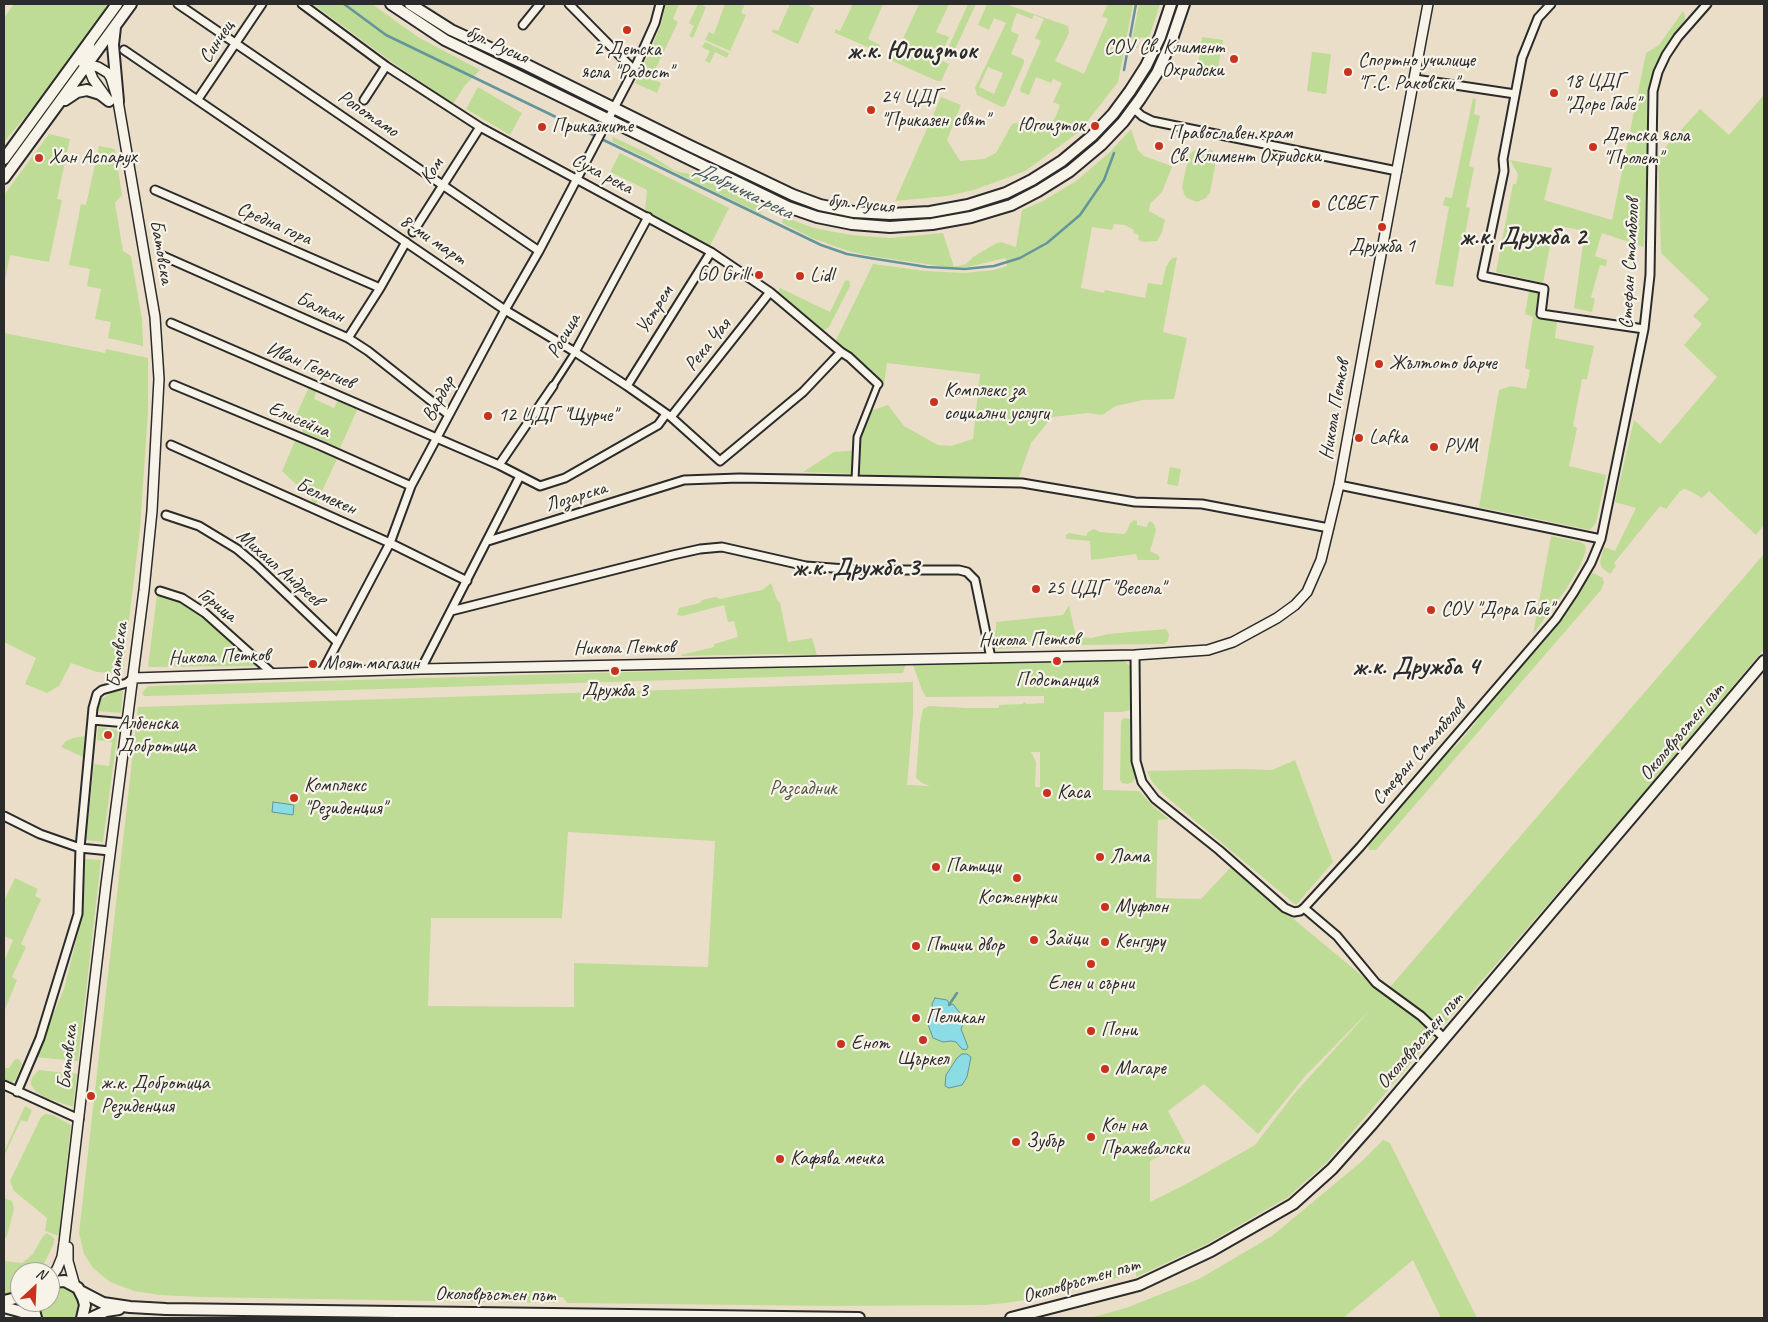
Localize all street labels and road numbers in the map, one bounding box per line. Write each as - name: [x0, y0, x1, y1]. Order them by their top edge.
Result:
- street label: Синчец: [194, 16, 240, 68]
- street label: бул. Русия: [462, 20, 532, 70]
- street label: Ропотамо: [333, 85, 403, 143]
- street label: Суха река: [567, 148, 637, 200]
- street label: Ком: [415, 153, 449, 189]
- street label: бул. Русия: [827, 189, 895, 219]
- street label: Средна гора: [233, 197, 315, 251]
- street label: Стефан Стамболов: [1615, 198, 1645, 330]
- street label: 8-ми март: [395, 209, 471, 271]
- street label: Батовска: [144, 218, 178, 286]
- street label: Устрем: [631, 281, 679, 339]
- street label: Балкан: [292, 287, 348, 329]
- street label: Росица: [542, 309, 586, 363]
- street label: Река Чая: [679, 314, 737, 376]
- street label: Иван Георгиев: [262, 337, 358, 395]
- street label: Никола Петков: [1314, 358, 1356, 462]
- street label: Вардар: [417, 372, 461, 426]
- street label: Елисейна: [265, 396, 333, 444]
- street label: Белмекен: [292, 473, 360, 521]
- street label: Лозарска: [542, 476, 610, 518]
- street label: Михаил Андреев: [231, 524, 327, 612]
- street label: Горица: [193, 582, 241, 628]
- street label: Батовска: [102, 621, 134, 689]
- street label: Никола Петков: [978, 627, 1080, 653]
- street label: Никола Петков: [573, 635, 675, 661]
- street label: Никола Петков: [168, 643, 270, 671]
- street label: Околовръстен път: [1634, 678, 1730, 786]
- street label: Стефан Стамболов: [1367, 696, 1471, 810]
- street label: Околовръстен път: [1372, 988, 1468, 1094]
- street label: Батовска: [53, 1023, 83, 1091]
- street label: Околовръстен път: [1020, 1253, 1142, 1309]
- street label: Околовръстен път: [435, 1282, 555, 1308]

